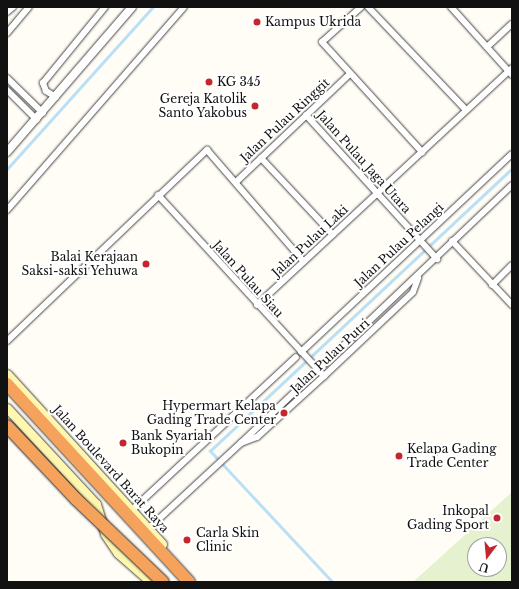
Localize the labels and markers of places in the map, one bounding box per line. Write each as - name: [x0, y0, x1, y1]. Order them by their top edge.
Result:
- place label: Kampus Ukrida: [265, 15, 361, 29]
- marker: Kampus Ukrida: [252, 17, 262, 27]
- place label: KG 345: [217, 75, 261, 89]
- marker: KG 345: [204, 77, 214, 87]
- place label: Gereja Katolik Santo Yakobus: [158, 92, 247, 120]
- marker: Gereja Katolik Santo Yakobus: [250, 101, 260, 111]
- place label: Balai Kerajaan Saksi-saksi Yehuwa: [21, 250, 138, 278]
- marker: Balai Kerajaan Saksi-saksi Yehuwa: [141, 259, 151, 269]
- place label: Hypermart Kelapa Gading Trade Center: [146, 399, 276, 427]
- marker: Hypermart Kelapa Gading Trade Center: [279, 408, 289, 418]
- place label: Bank Syariah Bukopin: [131, 429, 212, 457]
- marker: Bank Syariah Bukopin: [118, 438, 128, 448]
- place label: Kelapa Gading Trade Center: [407, 442, 496, 470]
- marker: Kelapa Gading Trade Center: [394, 451, 404, 461]
- place label: Inkopal Gading Sport: [407, 504, 489, 532]
- marker: Inkopal Gading Sport: [492, 513, 502, 523]
- place label: Carla Skin Clinic: [196, 526, 259, 554]
- marker: Carla Skin Clinic: [181, 534, 193, 546]

